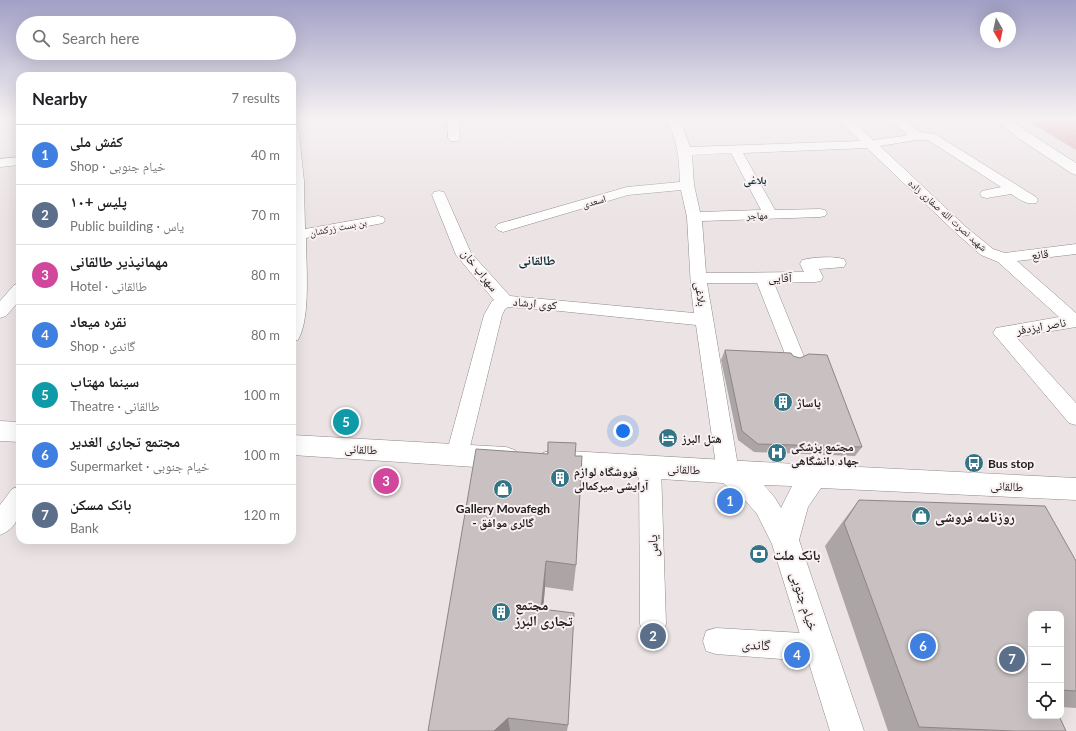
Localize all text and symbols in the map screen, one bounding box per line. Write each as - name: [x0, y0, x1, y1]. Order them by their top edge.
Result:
- north arrow: [980, 12, 1016, 48]
- search box: [16, 16, 296, 60]
- icon: search: [30, 27, 52, 49]
- text: Search here: [62, 29, 139, 47]
- text: Nearby: [32, 88, 87, 109]
- text: 7 results: [232, 90, 280, 106]
- text: کفش ملی: [70, 132, 123, 150]
- text: 1: [41, 147, 49, 163]
- text: 40 m: [251, 147, 280, 163]
- text: Shop · خیام جنوبی: [70, 158, 165, 174]
- district label: بلاغی: [743, 173, 767, 188]
- street label: شهید نصرت الله صفاری زاده: [906, 177, 990, 254]
- text: پلیس +۱۰: [70, 192, 127, 210]
- street label: اسعدی: [581, 192, 607, 211]
- text: 2: [41, 207, 49, 223]
- text: 70 m: [251, 207, 280, 223]
- street label: مهاجر: [745, 209, 768, 221]
- street label: بن بست زرکشان: [308, 216, 368, 239]
- text: Public building · یاس: [70, 218, 184, 234]
- street label: سهراب خان: [458, 246, 502, 295]
- street label: قانع: [1031, 246, 1049, 262]
- text: مهمانپذیر طالقانی: [70, 252, 168, 270]
- district label: طالقانی: [518, 252, 556, 269]
- text: 3: [41, 267, 49, 283]
- text: 80 m: [251, 267, 280, 283]
- street label: آقایی: [768, 270, 793, 285]
- text: Hotel · طالقانی: [70, 278, 147, 294]
- street label: بلاغی: [691, 281, 710, 307]
- street label: کوی ارشاد: [512, 294, 558, 312]
- text: نقره میعاد: [70, 312, 126, 330]
- street label: ناصر ایزدفر: [1014, 314, 1067, 338]
- text: 4: [41, 327, 49, 343]
- text: 80 m: [251, 327, 280, 343]
- text: Shop · گاندی: [70, 338, 135, 354]
- text: سینما مهتاب: [70, 372, 139, 390]
- text: 5: [41, 387, 49, 403]
- text: 100 m: [243, 387, 280, 403]
- building icon: پاساژ: [772, 391, 794, 413]
- place label: پاساژ: [796, 395, 821, 410]
- text: Theatre · طالقانی: [70, 398, 160, 414]
- pin: 5: [333, 407, 359, 437]
- your location: [613, 421, 633, 441]
- hotel icon: هتل البرز: [657, 427, 679, 449]
- place label: هتل البرز: [681, 431, 722, 447]
- text: مجتمع تجاری الغدیر: [70, 432, 180, 450]
- place label: مجتمع پزشکی جهاد دانشگاهی: [791, 439, 859, 469]
- street label: طالقانی: [344, 441, 378, 457]
- hospital icon: مجتمع پزشکی جهاد دانشگاهی: [766, 442, 788, 464]
- text: 6: [41, 447, 49, 463]
- text: 100 m: [243, 447, 280, 463]
- bus stop icon: Bus stop: [963, 452, 985, 474]
- place label: Bus stop: [988, 456, 1034, 471]
- text: Supermarket · خیام جنوبی: [70, 458, 209, 474]
- street label: طالقانی: [667, 461, 701, 477]
- place label: فروشگاه لوازم آرایشی میرکمالی: [574, 464, 649, 494]
- pin: 3: [373, 466, 399, 496]
- building icon: فروشگاه لوازم آرایشی میرکمالی: [549, 467, 571, 489]
- shop icon: Gallery Movafegh - گالری موافق: [492, 478, 514, 500]
- street label: طالقانی: [990, 478, 1024, 494]
- pin: 1: [717, 486, 743, 516]
- text: بانک مسکن: [70, 495, 131, 513]
- place label: Gallery Movafegh - گالری موافق: [456, 501, 550, 531]
- shop icon: روزنامه فروشی: [910, 505, 932, 527]
- text: 7: [41, 507, 49, 523]
- text: 120 m: [243, 507, 280, 523]
- place label: روزنامه فروشی: [935, 508, 1015, 526]
- text: Bank: [70, 520, 99, 536]
- street label: یاس: [643, 534, 662, 558]
- bank icon: بانک ملت: [748, 543, 770, 565]
- place label: بانک ملت: [773, 546, 821, 563]
- street label: خیام جنوبی: [786, 569, 823, 633]
- place label: مجتمع تجاری البرز: [514, 596, 573, 630]
- building icon: مجتمع تجاری البرز: [490, 601, 512, 623]
- map controls: [1028, 611, 1064, 719]
- button: +: [1028, 611, 1064, 647]
- pin: 2: [640, 621, 666, 651]
- pin: 6: [910, 631, 936, 661]
- street label: گاندی: [741, 635, 771, 654]
- pin: 4: [784, 640, 810, 670]
- pin: 7: [999, 644, 1025, 674]
- button: −: [1028, 647, 1064, 683]
- button: locate: [1028, 683, 1064, 719]

